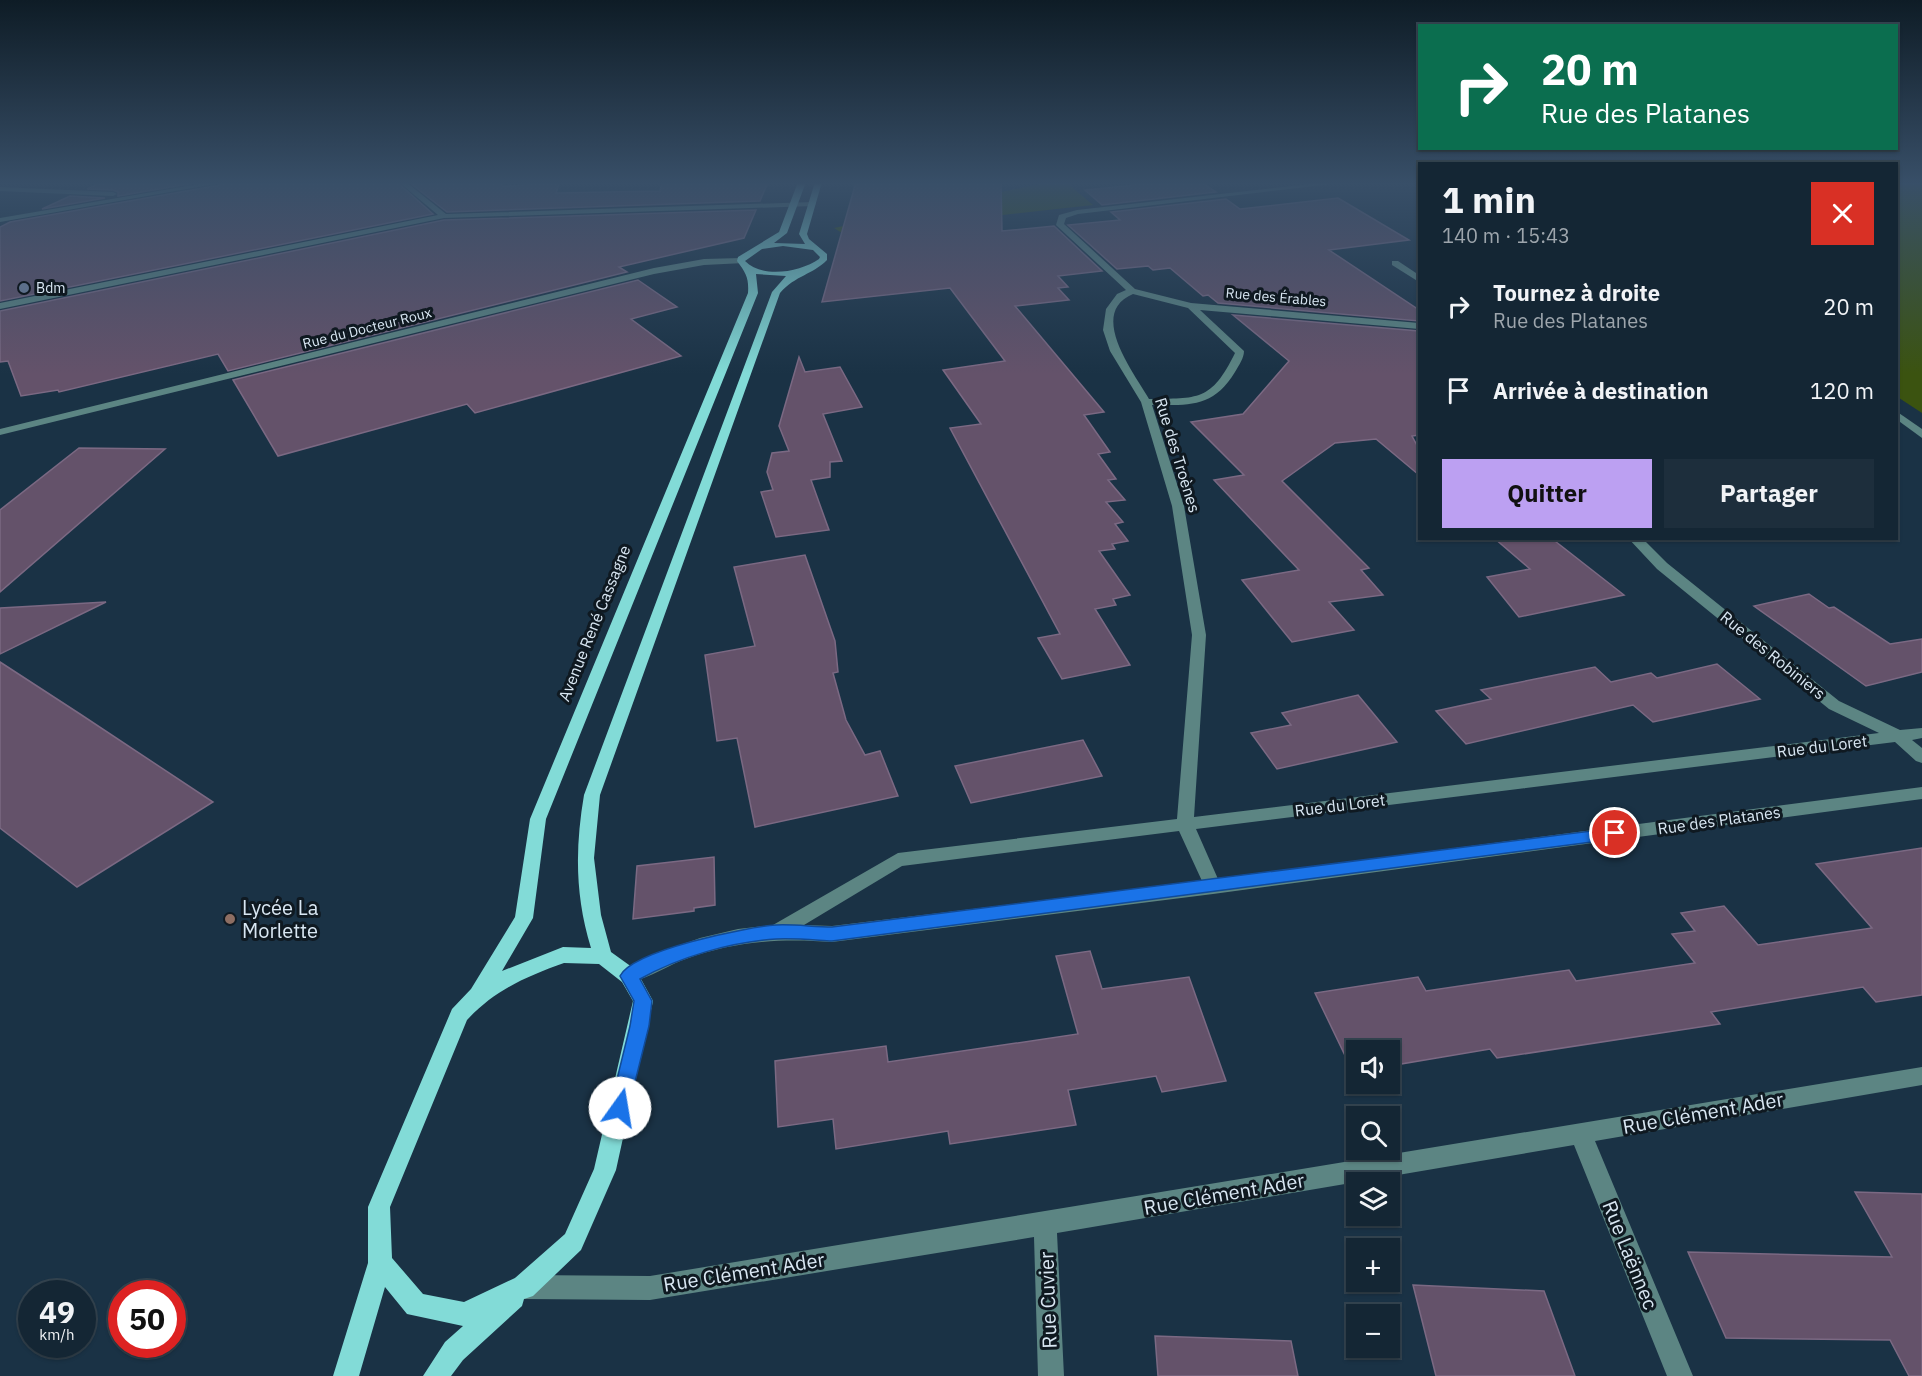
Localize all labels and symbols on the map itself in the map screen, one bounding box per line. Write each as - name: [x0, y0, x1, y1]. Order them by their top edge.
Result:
- place label: Bdm: [36, 279, 65, 297]
- marker: Bdm: [17, 281, 31, 295]
- street label: Rue des Érables: [1225, 283, 1327, 310]
- street label: Rue du Docteur Roux: [301, 303, 433, 353]
- street label: Rue des Troènes: [1151, 395, 1205, 515]
- street label: Avenue René Cassagne: [554, 542, 635, 704]
- street label: Rue des Robiniers: [1716, 607, 1830, 703]
- street label: Rue du Loret: [1776, 731, 1868, 761]
- street label: Rue du Loret: [1294, 790, 1386, 820]
- street label: Rue des Platanes: [1656, 801, 1782, 839]
- pin: [1589, 807, 1640, 858]
- place label: Lycée La Morlette: [242, 894, 319, 944]
- marker: Lycée La Morlette: [223, 912, 237, 926]
- position arrow: [588, 1076, 652, 1140]
- street label: Rue Clément Ader: [1620, 1085, 1786, 1140]
- street label: Rue Clément Ader: [1141, 1166, 1307, 1221]
- street label: Rue Laënnec: [1596, 1196, 1665, 1313]
- street label: Rue Clément Ader: [661, 1245, 827, 1298]
- street label: Rue Cuvier: [1032, 1251, 1063, 1349]
- speed limit sign: 50: [108, 1280, 186, 1358]

